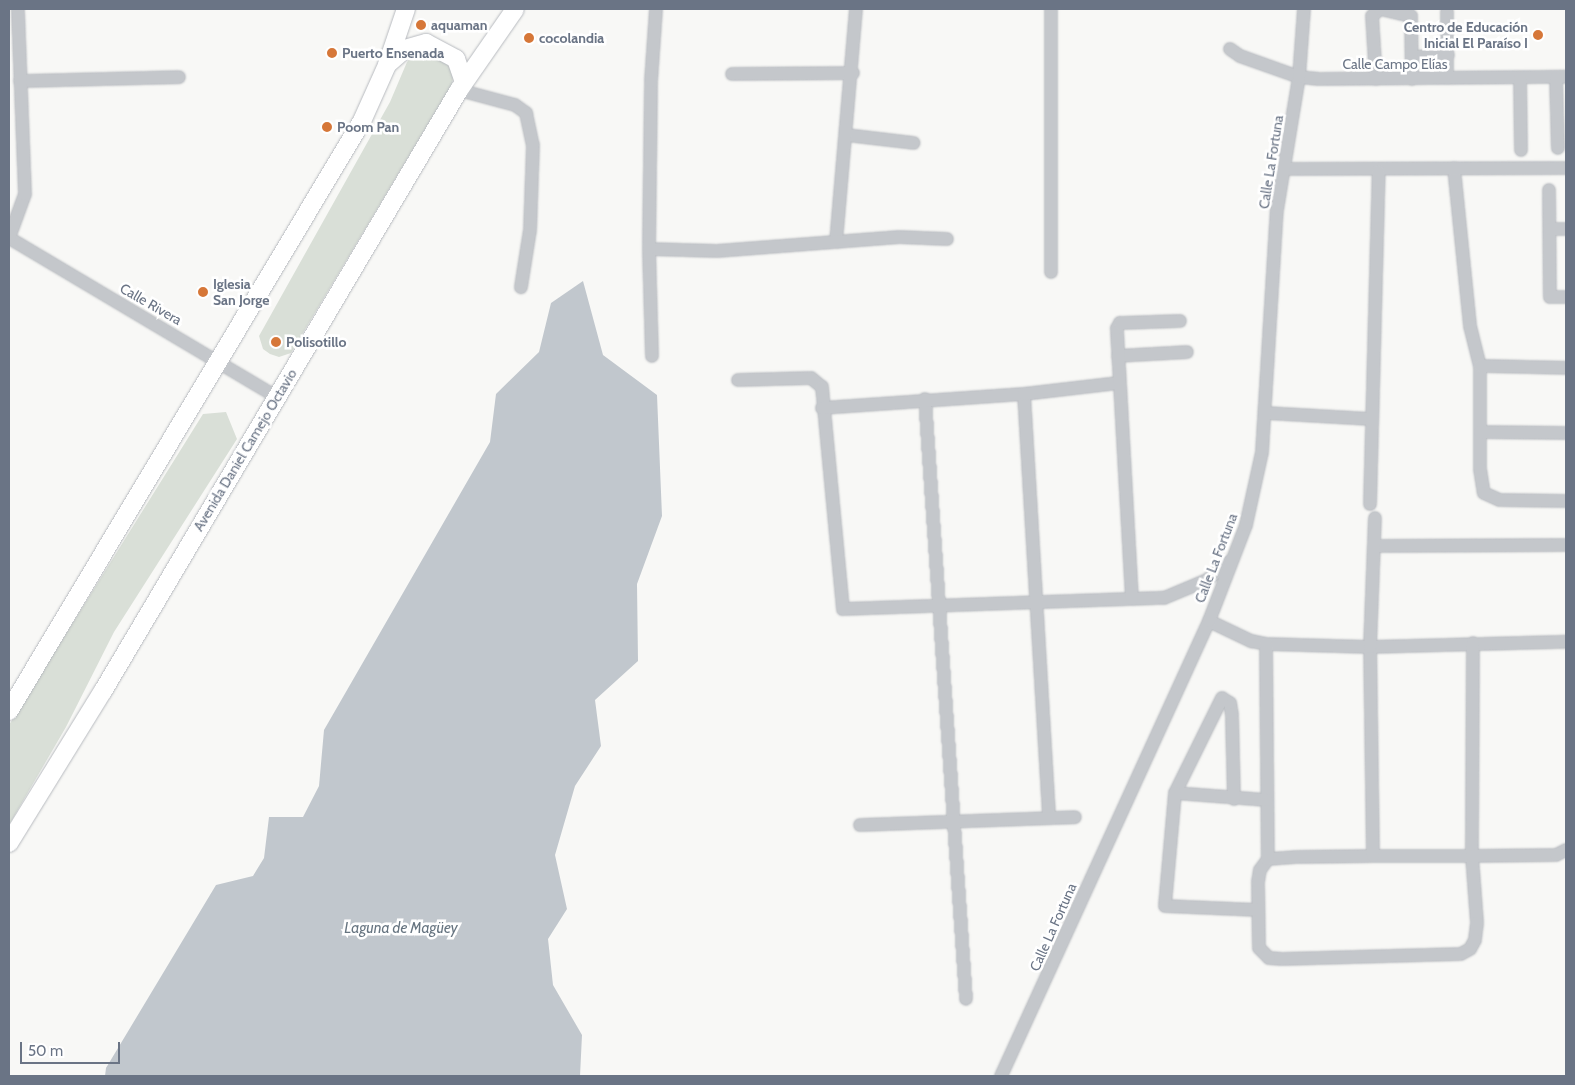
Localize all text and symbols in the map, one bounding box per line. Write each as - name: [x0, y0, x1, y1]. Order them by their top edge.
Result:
- place label: aquaman: [431, 17, 488, 33]
- marker: aquaman: [415, 19, 427, 31]
- place label: Centro de Educación Inicial El Paraíso I: [1404, 19, 1528, 52]
- marker: Centro de Educación Inicial El Paraíso I: [1532, 29, 1544, 41]
- place label: cocolandia: [539, 30, 604, 46]
- marker: cocolandia: [523, 32, 535, 44]
- place label: Puerto Ensenada: [342, 45, 444, 61]
- marker: Puerto Ensenada: [326, 47, 338, 59]
- street label: Calle Campo Elías: [1342, 56, 1448, 72]
- street label: Calle La Fortuna: [1255, 114, 1287, 210]
- place label: Poom Pan: [337, 119, 399, 135]
- marker: Poom Pan: [321, 121, 333, 133]
- place label: Iglesia San Jorge: [213, 276, 269, 308]
- street label: Calle Rivera: [117, 280, 185, 328]
- marker: Iglesia San Jorge: [197, 286, 209, 298]
- place label: Polisotillo: [286, 334, 346, 350]
- marker: Polisotillo: [270, 336, 282, 348]
- street label: Avenida Daniel Camejo Octavio: [190, 366, 300, 534]
- street label: Calle La Fortuna: [1191, 511, 1241, 605]
- street label: Calle La Fortuna: [1026, 880, 1080, 974]
- water label: Laguna de Magüey: [344, 920, 458, 938]
- scale bar: [22, 1032, 122, 1064]
- text: 50 m: [28, 1042, 63, 1060]

